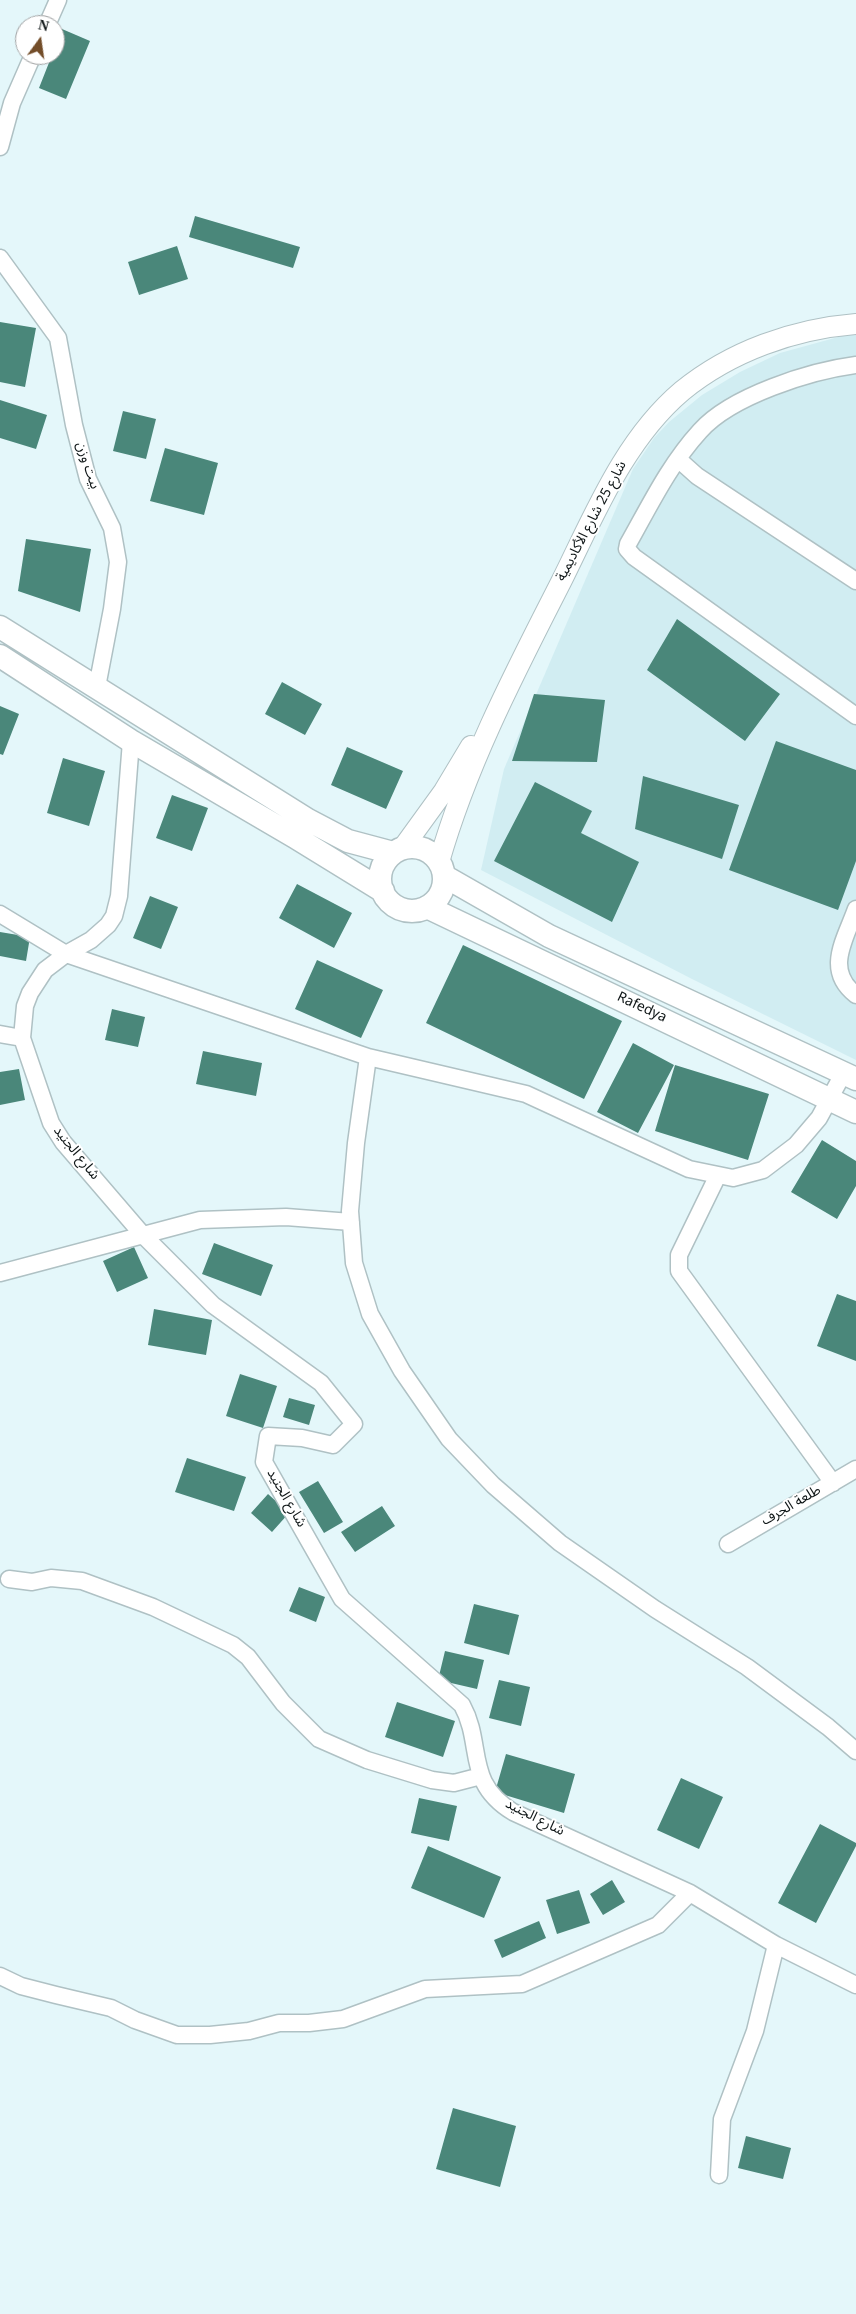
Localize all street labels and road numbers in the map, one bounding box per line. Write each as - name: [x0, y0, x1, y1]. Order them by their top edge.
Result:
- street label: بيت وزن: [70, 440, 102, 492]
- street label: شارع 25 شارع الأكاديمية: [554, 459, 632, 585]
- street label: Rafedya: [613, 990, 669, 1028]
- street label: شارع الجنيد: [48, 1124, 102, 1184]
- street label: شارع الجنيد: [262, 1467, 308, 1531]
- street label: طلعة الجرف: [759, 1483, 825, 1531]
- street label: شارع الجنيد: [502, 1797, 566, 1841]

